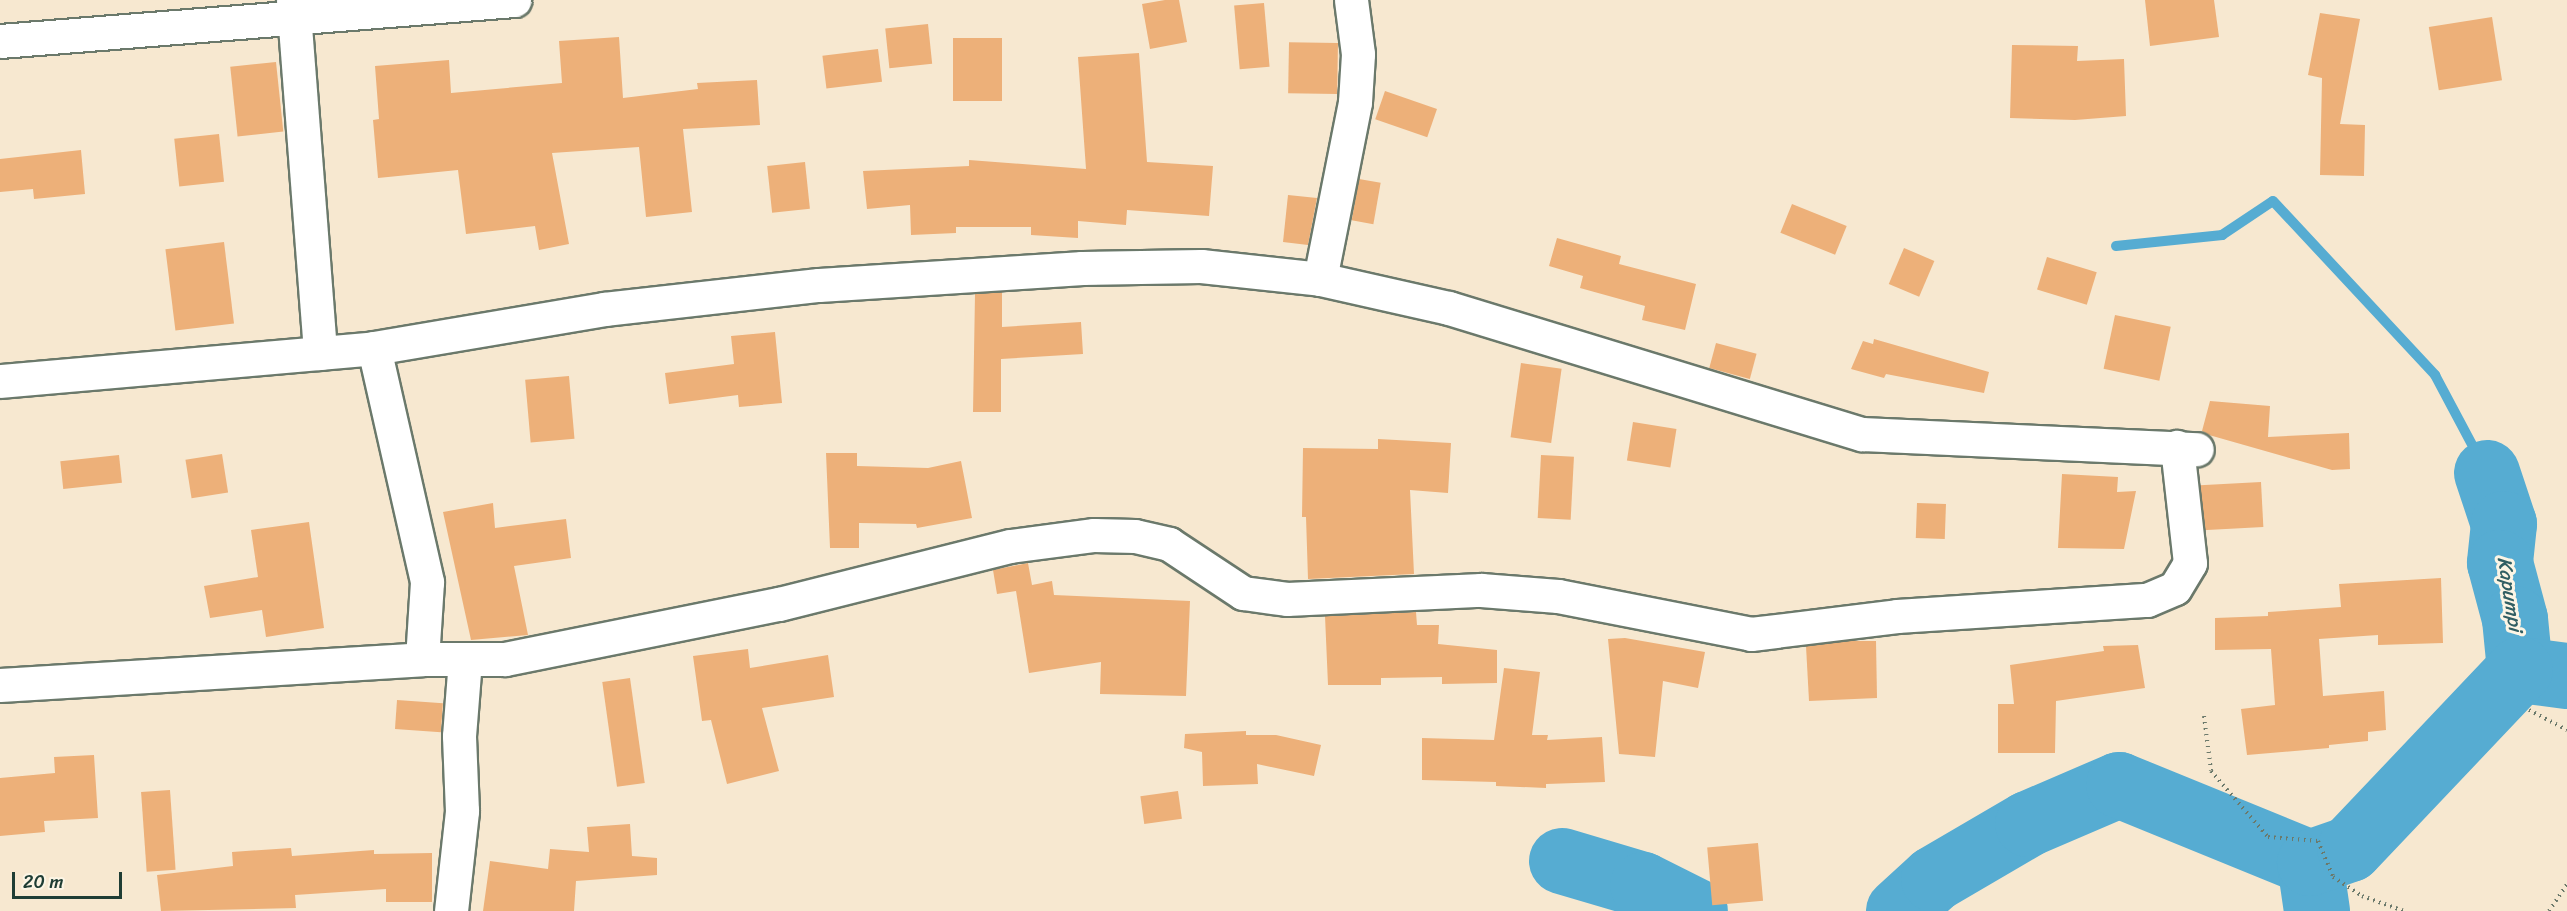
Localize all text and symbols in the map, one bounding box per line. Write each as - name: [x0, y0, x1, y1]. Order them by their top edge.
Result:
- water label: Kapumpi: [2492, 555, 2528, 633]
- scale bar: [15, 860, 124, 898]
- text: 20 m: [23, 866, 63, 898]

